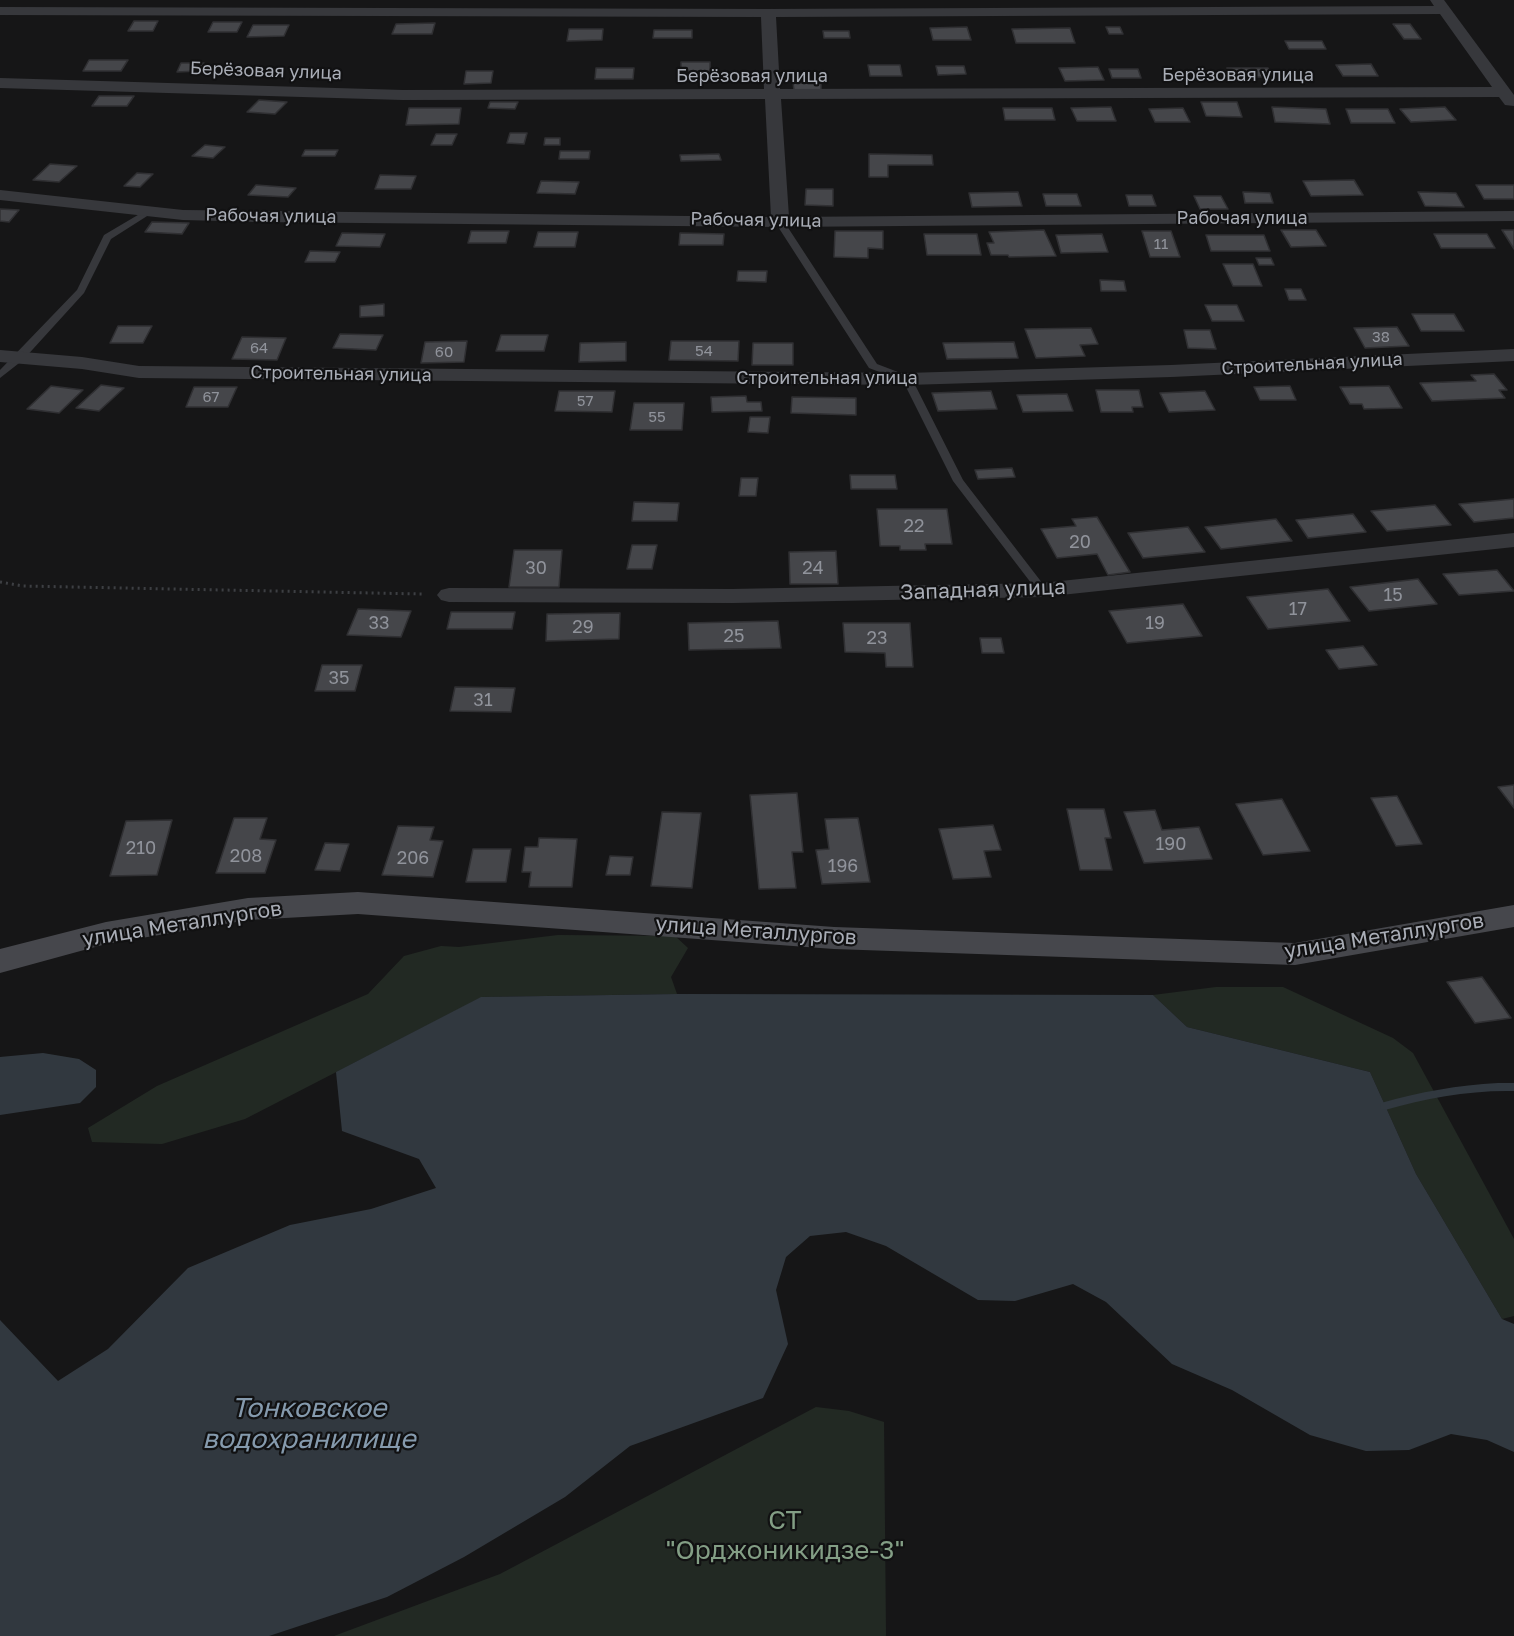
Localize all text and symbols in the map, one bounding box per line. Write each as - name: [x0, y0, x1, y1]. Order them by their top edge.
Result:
- street label: Берёзовая улица: [190, 58, 342, 84]
- street label: Берёзовая улица: [1162, 64, 1314, 86]
- street label: Берёзовая улица: [676, 65, 828, 87]
- street label: Рабочая улица: [205, 204, 337, 228]
- street label: Рабочая улица: [1176, 207, 1308, 229]
- street label: Рабочая улица: [690, 208, 822, 232]
- house number: 11: [1154, 235, 1168, 253]
- house number: 38: [1372, 328, 1390, 346]
- house number: 64: [250, 339, 268, 357]
- house number: 54: [695, 342, 713, 360]
- house number: 60: [435, 343, 453, 361]
- street label: Строительная улица: [1221, 348, 1403, 380]
- street label: Строительная улица: [250, 362, 432, 386]
- street label: Строительная улица: [736, 367, 918, 389]
- house number: 67: [202, 388, 220, 406]
- house number: 57: [577, 392, 593, 410]
- house number: 55: [648, 408, 666, 426]
- house number: 22: [904, 515, 924, 537]
- house number: 20: [1069, 531, 1091, 553]
- house number: 30: [525, 557, 547, 579]
- house number: 24: [802, 557, 824, 579]
- street label: Западная улица: [900, 575, 1066, 605]
- house number: 15: [1383, 584, 1403, 606]
- house number: 17: [1289, 598, 1307, 620]
- house number: 33: [368, 612, 390, 634]
- house number: 19: [1145, 612, 1165, 634]
- house number: 29: [572, 616, 594, 638]
- house number: 25: [724, 625, 744, 647]
- house number: 23: [867, 627, 887, 649]
- house number: 35: [329, 667, 349, 689]
- house number: 31: [473, 689, 493, 711]
- house number: 190: [1156, 833, 1186, 855]
- house number: 210: [126, 837, 156, 859]
- house number: 208: [230, 845, 262, 867]
- house number: 206: [397, 847, 429, 869]
- house number: 196: [828, 855, 858, 877]
- street label: улица Металлургов: [80, 896, 284, 952]
- street label: улица Металлургов: [1282, 908, 1486, 964]
- street label: улица Металлургов: [655, 911, 857, 951]
- water label: Тонковское водохранилище: [202, 1392, 416, 1455]
- park label: СТ "Орджоникидзе-3": [665, 1505, 905, 1566]

